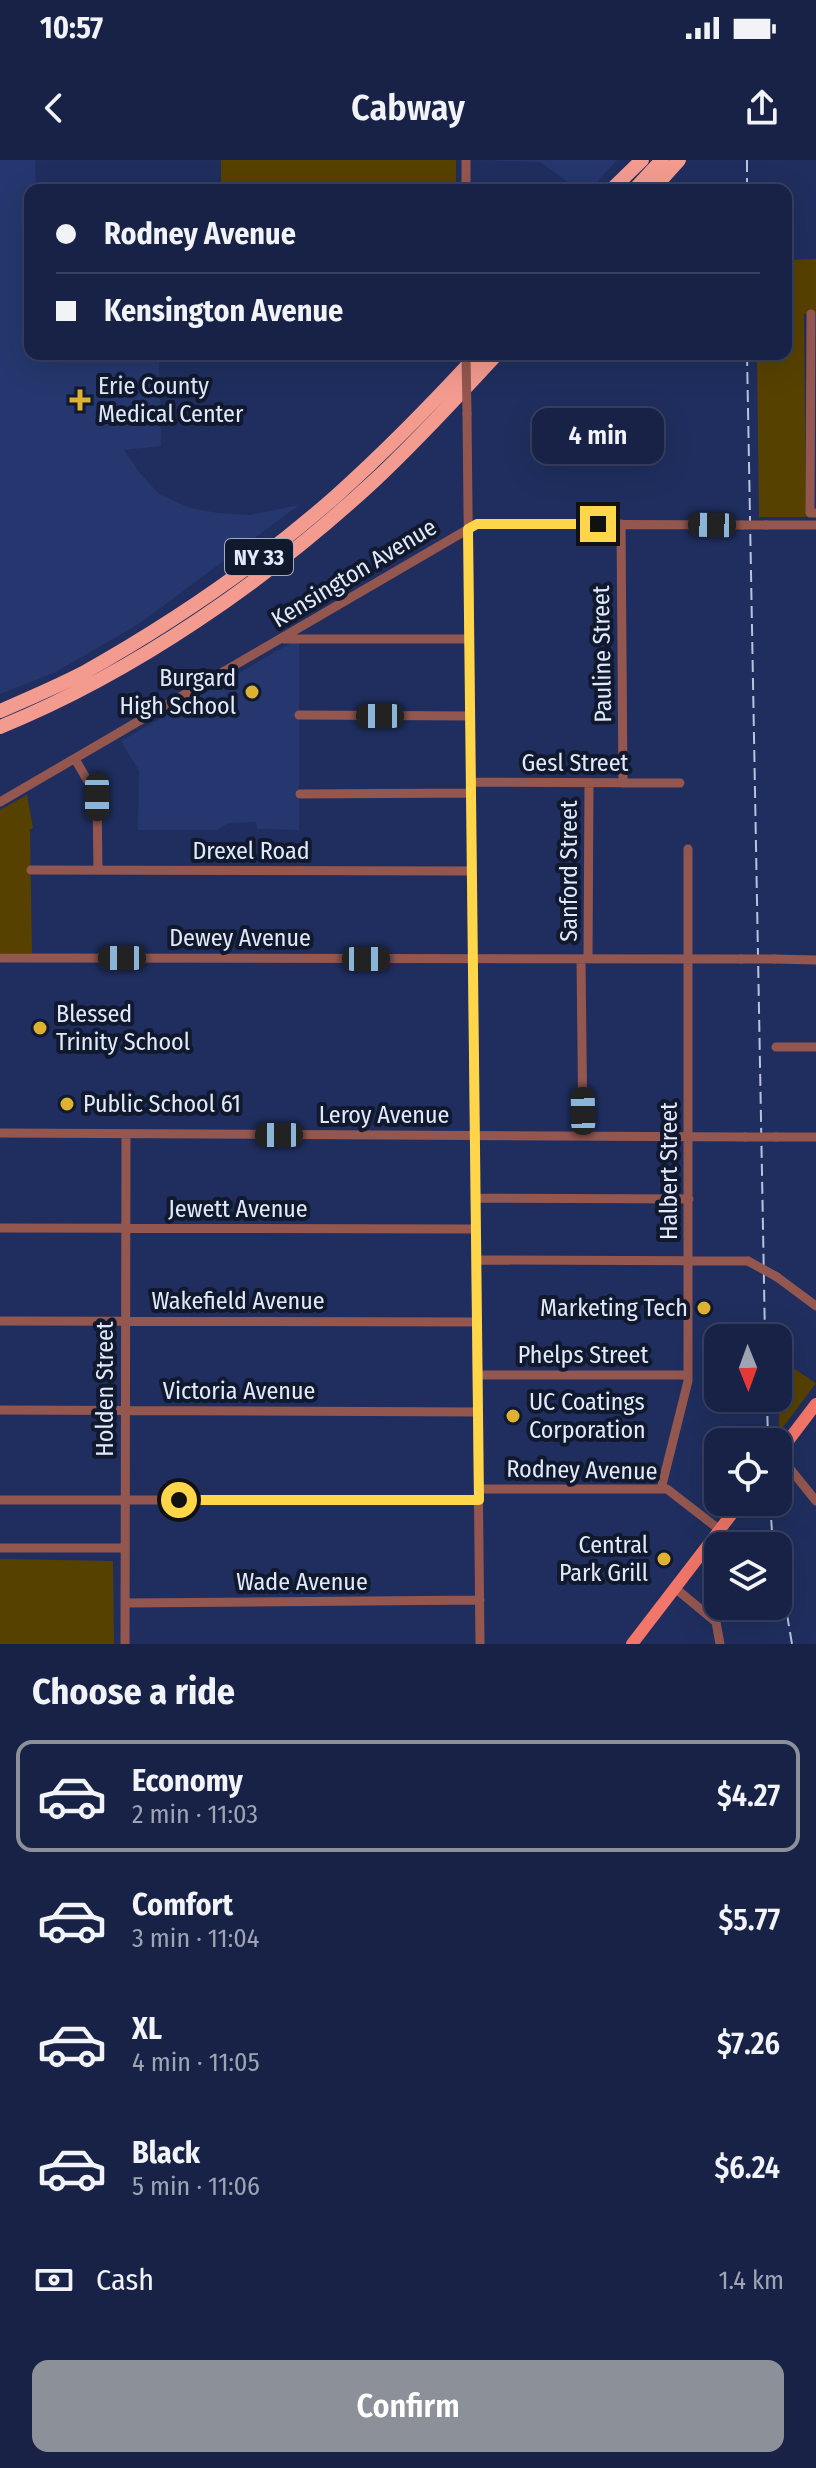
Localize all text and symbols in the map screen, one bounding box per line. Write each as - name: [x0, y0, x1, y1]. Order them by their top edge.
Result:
- text: 10:57: [40, 10, 103, 46]
- icon: back: [32, 86, 76, 130]
- text: Cabway: [351, 86, 465, 130]
- icon: share: [740, 86, 784, 130]
- text: Rodney Avenue: [104, 216, 296, 252]
- text: Kensington Avenue: [104, 293, 343, 329]
- place label: Erie County Medical Center: [98, 372, 244, 428]
- marker: Erie County Medical Center: [69, 389, 91, 411]
- callout: 4 min: [532, 408, 664, 464]
- text: 4 min: [569, 420, 628, 451]
- route end: [580, 506, 616, 542]
- street label: Kensington Avenue: [266, 513, 442, 633]
- car: [688, 513, 736, 537]
- road number: NY 33: [225, 539, 293, 575]
- street label: Pauline Street: [587, 585, 617, 723]
- place label: Burgard High School: [119, 664, 236, 720]
- marker: Burgard High School: [243, 683, 261, 701]
- car: [356, 704, 404, 728]
- street label: Gesl Street: [522, 749, 629, 777]
- car: [85, 773, 109, 821]
- street label: Sanford Street: [555, 800, 583, 942]
- street label: Drexel Road: [192, 837, 310, 865]
- street label: Dewey Avenue: [169, 924, 311, 952]
- car: [98, 946, 146, 970]
- car: [342, 947, 390, 971]
- place label: Blessed Trinity School: [56, 1000, 190, 1056]
- marker: Blessed Trinity School: [31, 1019, 49, 1037]
- car: [571, 1087, 595, 1135]
- place label: Public School 61: [83, 1090, 241, 1118]
- marker: Public School 61: [58, 1095, 76, 1113]
- street label: Leroy Avenue: [319, 1101, 449, 1129]
- street label: Halbert Street: [655, 1102, 683, 1240]
- car: [255, 1123, 303, 1147]
- street label: Jewett Avenue: [168, 1195, 308, 1223]
- street label: Wakefield Avenue: [151, 1287, 325, 1315]
- place label: Marketing Tech: [540, 1294, 688, 1322]
- marker: Marketing Tech: [695, 1299, 713, 1317]
- street label: Holden Street: [91, 1321, 119, 1457]
- north arrow: [704, 1324, 792, 1412]
- map controls: [704, 1324, 792, 1620]
- street label: Phelps Street: [518, 1341, 648, 1369]
- street label: Victoria Avenue: [163, 1377, 315, 1405]
- place label: UC Coatings Corporation: [529, 1388, 646, 1444]
- marker: UC Coatings Corporation: [504, 1407, 522, 1425]
- button: locate: [704, 1428, 792, 1516]
- street label: Rodney Avenue: [506, 1455, 658, 1485]
- route start: [161, 1482, 197, 1518]
- place label: Central Park Grill: [559, 1531, 648, 1587]
- button: layers: [704, 1532, 792, 1620]
- marker: Central Park Grill: [655, 1550, 673, 1568]
- street label: Wade Avenue: [236, 1568, 368, 1596]
- text: Choose a ride: [32, 1670, 235, 1714]
- icon: car: [36, 1760, 108, 1832]
- text: Economy: [132, 1763, 243, 1799]
- text: $4.27: [717, 1778, 780, 1814]
- text: 2 min · 11:03: [132, 1799, 258, 1830]
- icon: car: [36, 1884, 108, 1956]
- text: Comfort: [132, 1887, 233, 1923]
- text: $5.77: [719, 1902, 780, 1938]
- text: 3 min · 11:04: [132, 1923, 259, 1954]
- icon: car: [36, 2008, 108, 2080]
- text: XL: [132, 2011, 162, 2047]
- text: $7.26: [717, 2026, 780, 2062]
- text: 4 min · 11:05: [132, 2047, 260, 2078]
- icon: car: [36, 2132, 108, 2204]
- text: Black: [132, 2135, 200, 2171]
- text: $6.24: [715, 2150, 780, 2186]
- text: 5 min · 11:06: [132, 2171, 260, 2202]
- icon: cash: [32, 2258, 76, 2302]
- text: Cash: [96, 2262, 154, 2298]
- text: 1.4 km: [718, 2265, 784, 2296]
- button: Confirm: [32, 2360, 784, 2452]

